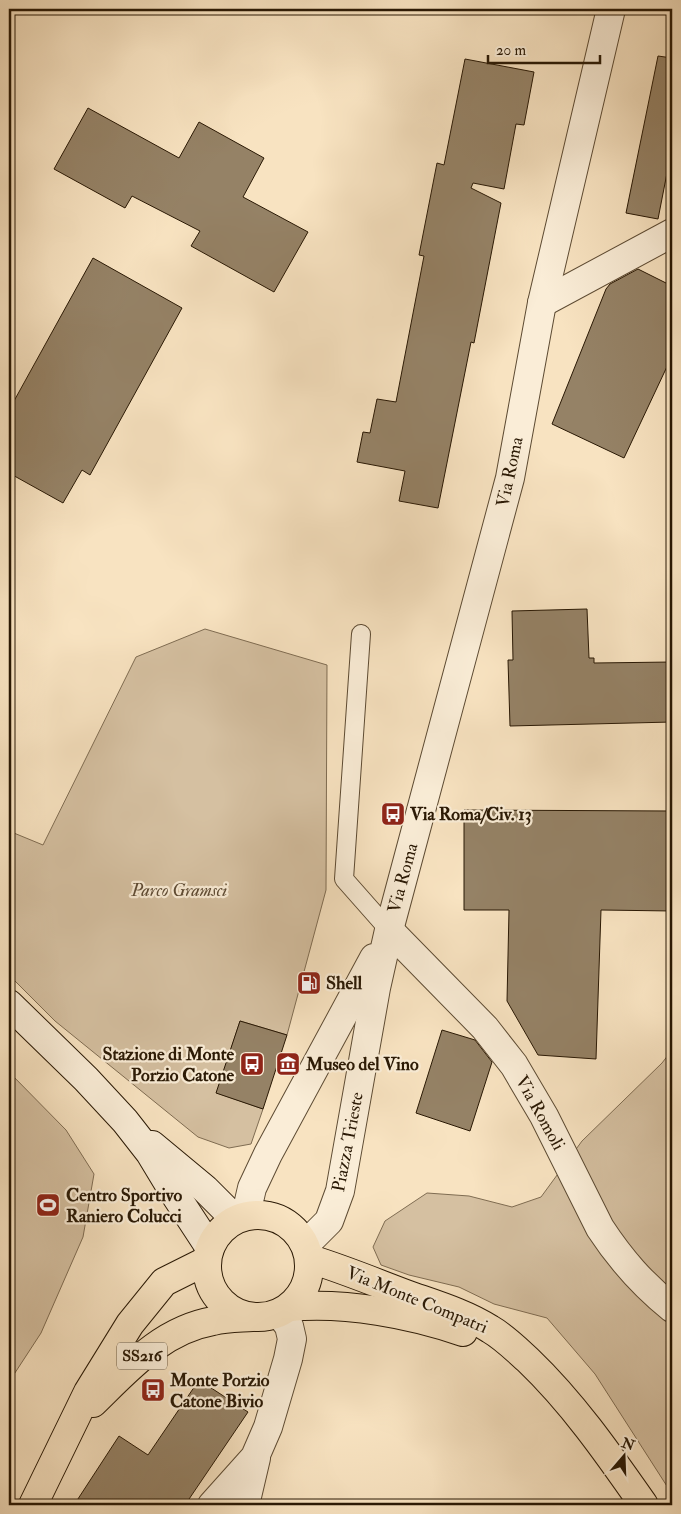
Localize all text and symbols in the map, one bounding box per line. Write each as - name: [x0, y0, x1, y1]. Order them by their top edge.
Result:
- scale bar: [488, 32, 601, 64]
- text: 20 m: [496, 41, 526, 60]
- street label: Via Roma: [491, 434, 529, 509]
- bus stop icon: Via Roma/Civ. 13: [380, 801, 406, 827]
- place label: Via Roma/Civ. 13: [409, 803, 532, 826]
- street label: Via Roma: [383, 840, 423, 915]
- park label: Parco Gramsci: [130, 879, 227, 902]
- fuel station icon: Shell: [296, 970, 322, 996]
- place label: Shell: [326, 972, 363, 995]
- place label: Stazione di Monte Porzio Catone: [102, 1043, 234, 1087]
- bus stop icon: Stazione di Monte Porzio Catone: [239, 1051, 265, 1077]
- museum icon: Museo del Vino: [275, 1051, 301, 1077]
- place label: Museo del Vino: [305, 1053, 419, 1076]
- street label: Via Romoli: [510, 1072, 570, 1155]
- street label: Piazza Trieste: [327, 1090, 369, 1194]
- place label: Centro Sportivo Raniero Colucci: [66, 1184, 182, 1228]
- sports icon: Centro Sportivo Raniero Colucci: [35, 1192, 61, 1218]
- street label: Via Monte Compatri: [343, 1261, 491, 1339]
- road number: SS216: [117, 1342, 167, 1370]
- place label: Monte Porzio Catone Bivio: [169, 1369, 270, 1413]
- bus stop icon: Monte Porzio Catone Bivio: [140, 1377, 166, 1403]
- north arrow: [598, 1432, 648, 1482]
- text: N: [618, 1434, 637, 1454]

